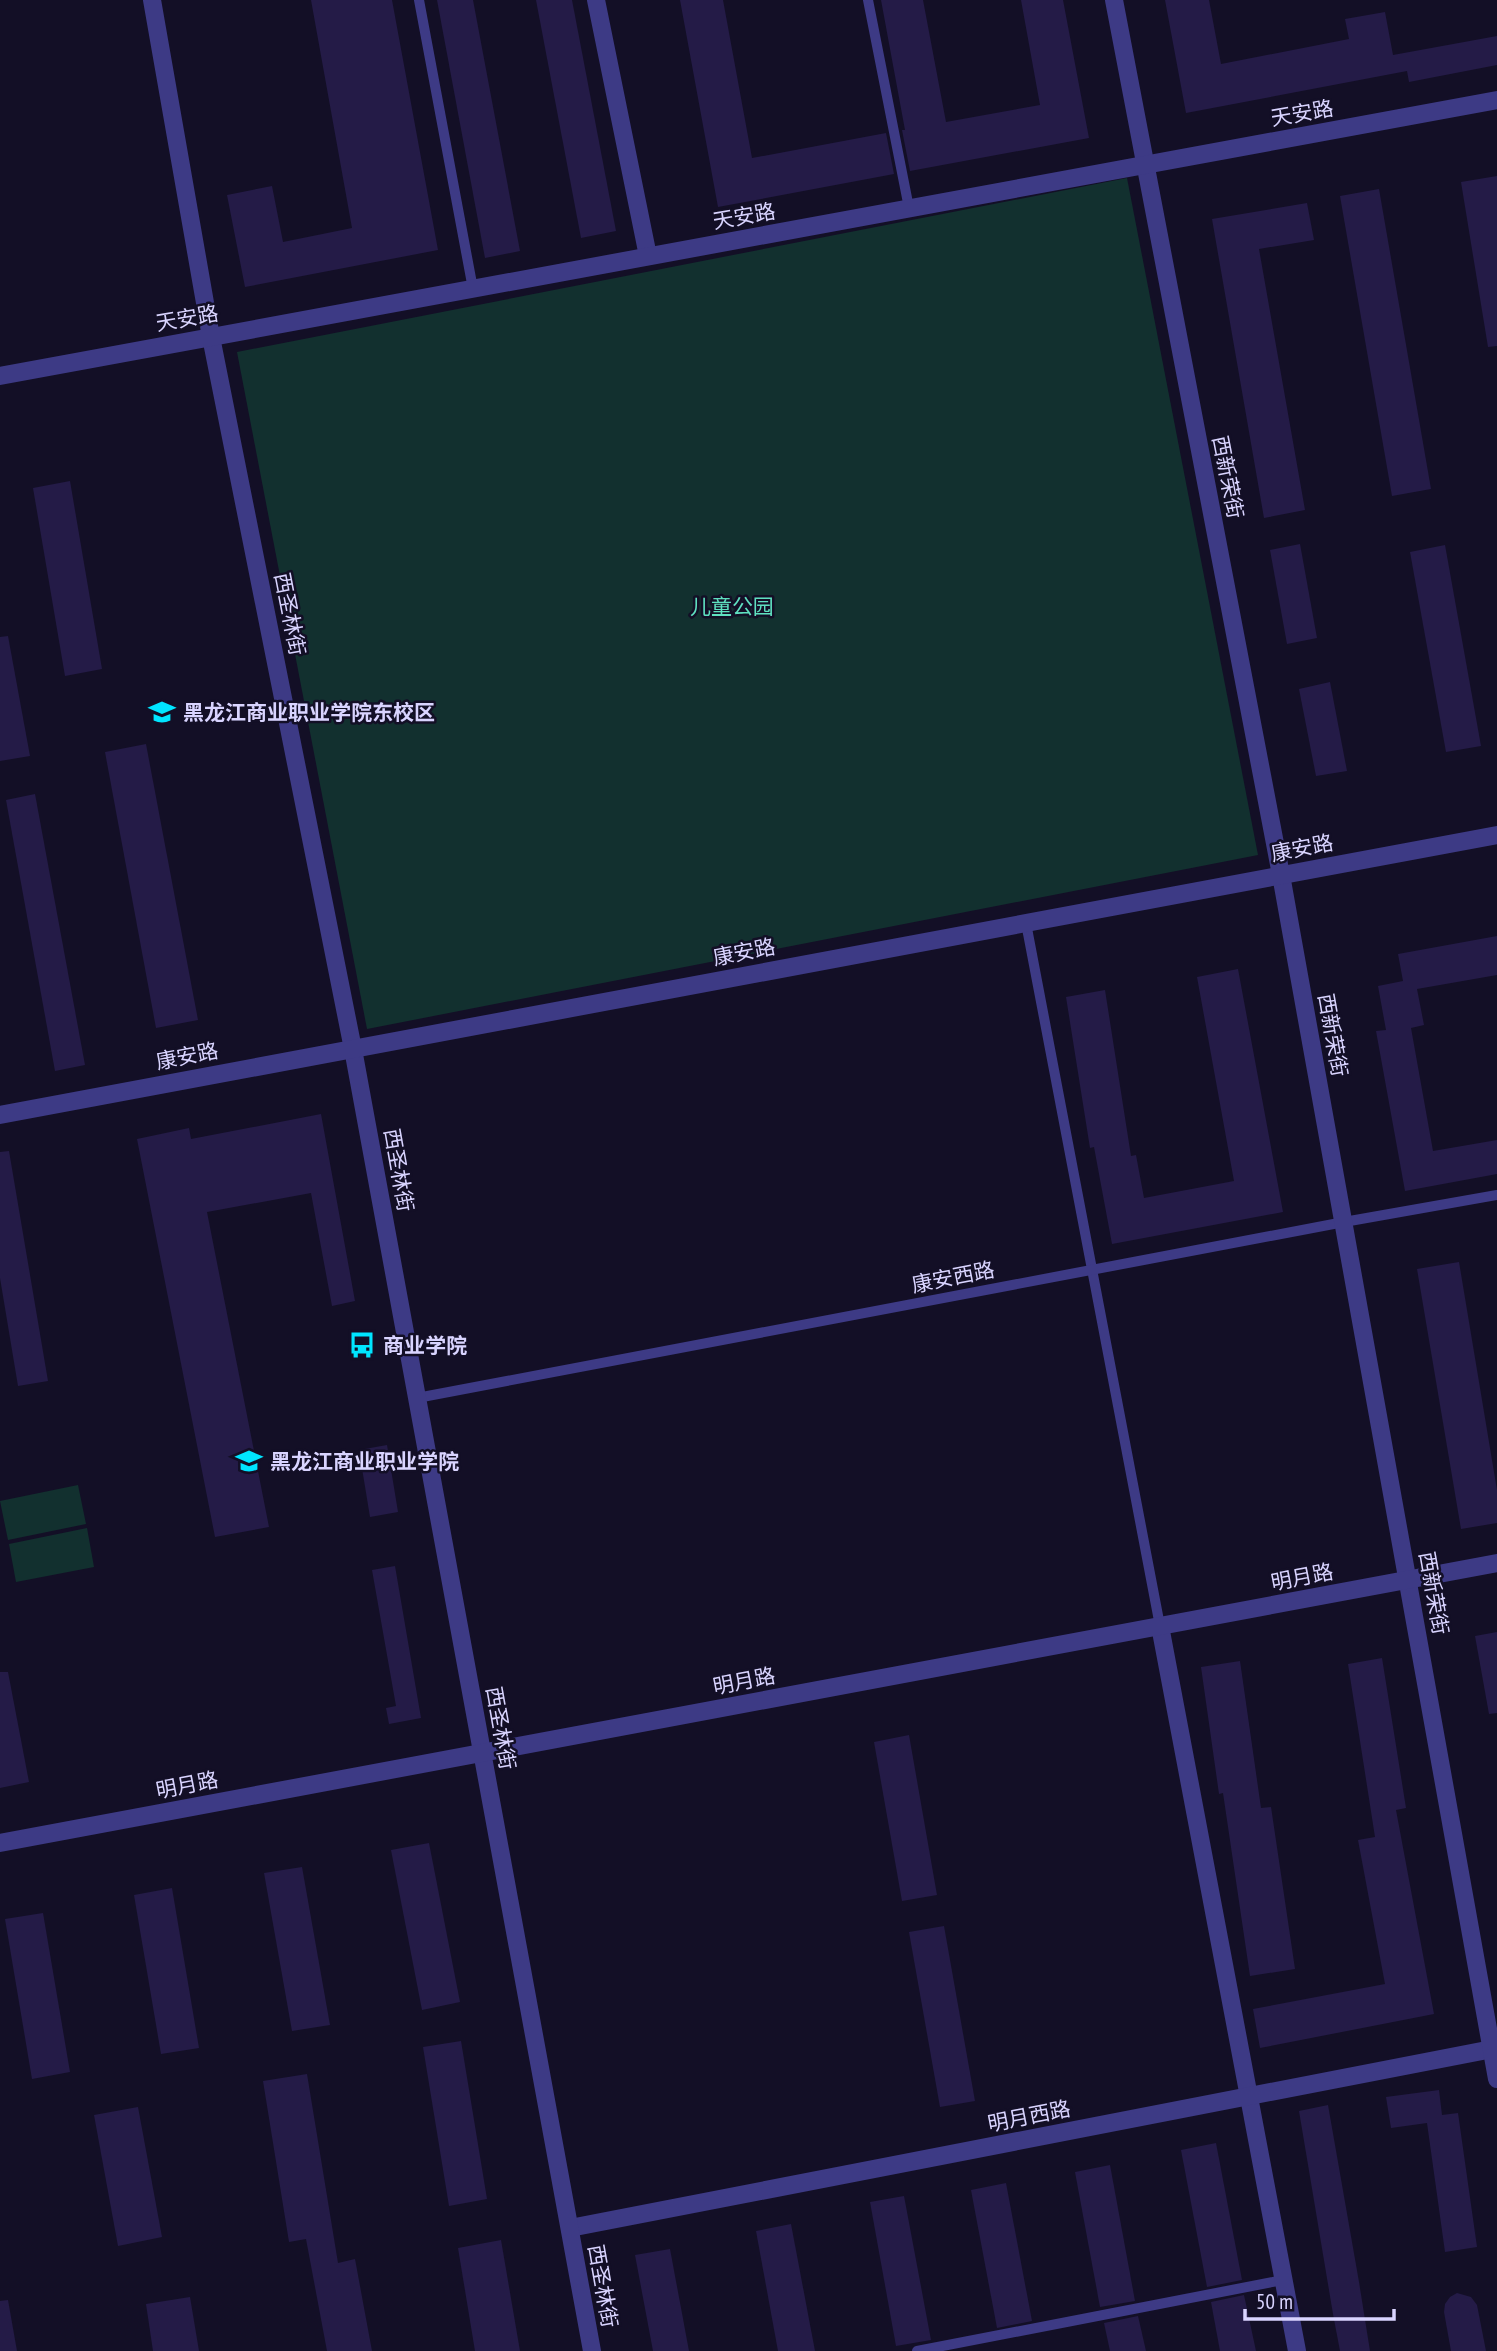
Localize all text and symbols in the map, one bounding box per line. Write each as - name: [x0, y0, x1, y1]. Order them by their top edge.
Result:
- street label: 天安路: [1269, 94, 1335, 132]
- street label: 天安路: [711, 197, 777, 235]
- street label: 天安路: [154, 299, 220, 337]
- street label: 西新荣街: [1207, 433, 1249, 521]
- street label: 西圣林街: [269, 570, 311, 658]
- park label: 儿童公园: [690, 593, 774, 620]
- school or university icon: 黑龙江商业职业学院东校区: [147, 697, 177, 727]
- place label: 黑龙江商业职业学院东校区: [183, 699, 435, 726]
- street label: 康安路: [1269, 829, 1335, 867]
- street label: 康安路: [711, 933, 777, 971]
- street label: 西新荣街: [1312, 991, 1354, 1079]
- street label: 康安路: [154, 1037, 220, 1075]
- street label: 西圣林街: [378, 1126, 420, 1214]
- street label: 康安西路: [909, 1256, 997, 1298]
- bus stop icon: 商业学院: [347, 1330, 377, 1360]
- place label: 商业学院: [383, 1332, 467, 1359]
- school or university icon: 黑龙江商业职业学院: [234, 1446, 264, 1476]
- place label: 黑龙江商业职业学院: [270, 1448, 459, 1475]
- street label: 西新荣街: [1413, 1549, 1455, 1637]
- street label: 明月路: [1269, 1558, 1335, 1596]
- street label: 明月路: [711, 1662, 777, 1700]
- street label: 西圣林街: [480, 1684, 522, 1772]
- street label: 明月路: [154, 1766, 220, 1804]
- street label: 明月西路: [985, 2095, 1073, 2137]
- street label: 西圣林街: [582, 2242, 624, 2330]
- scale bar: [1245, 2278, 1394, 2322]
- text: 50 m: [1256, 2288, 1293, 2315]

